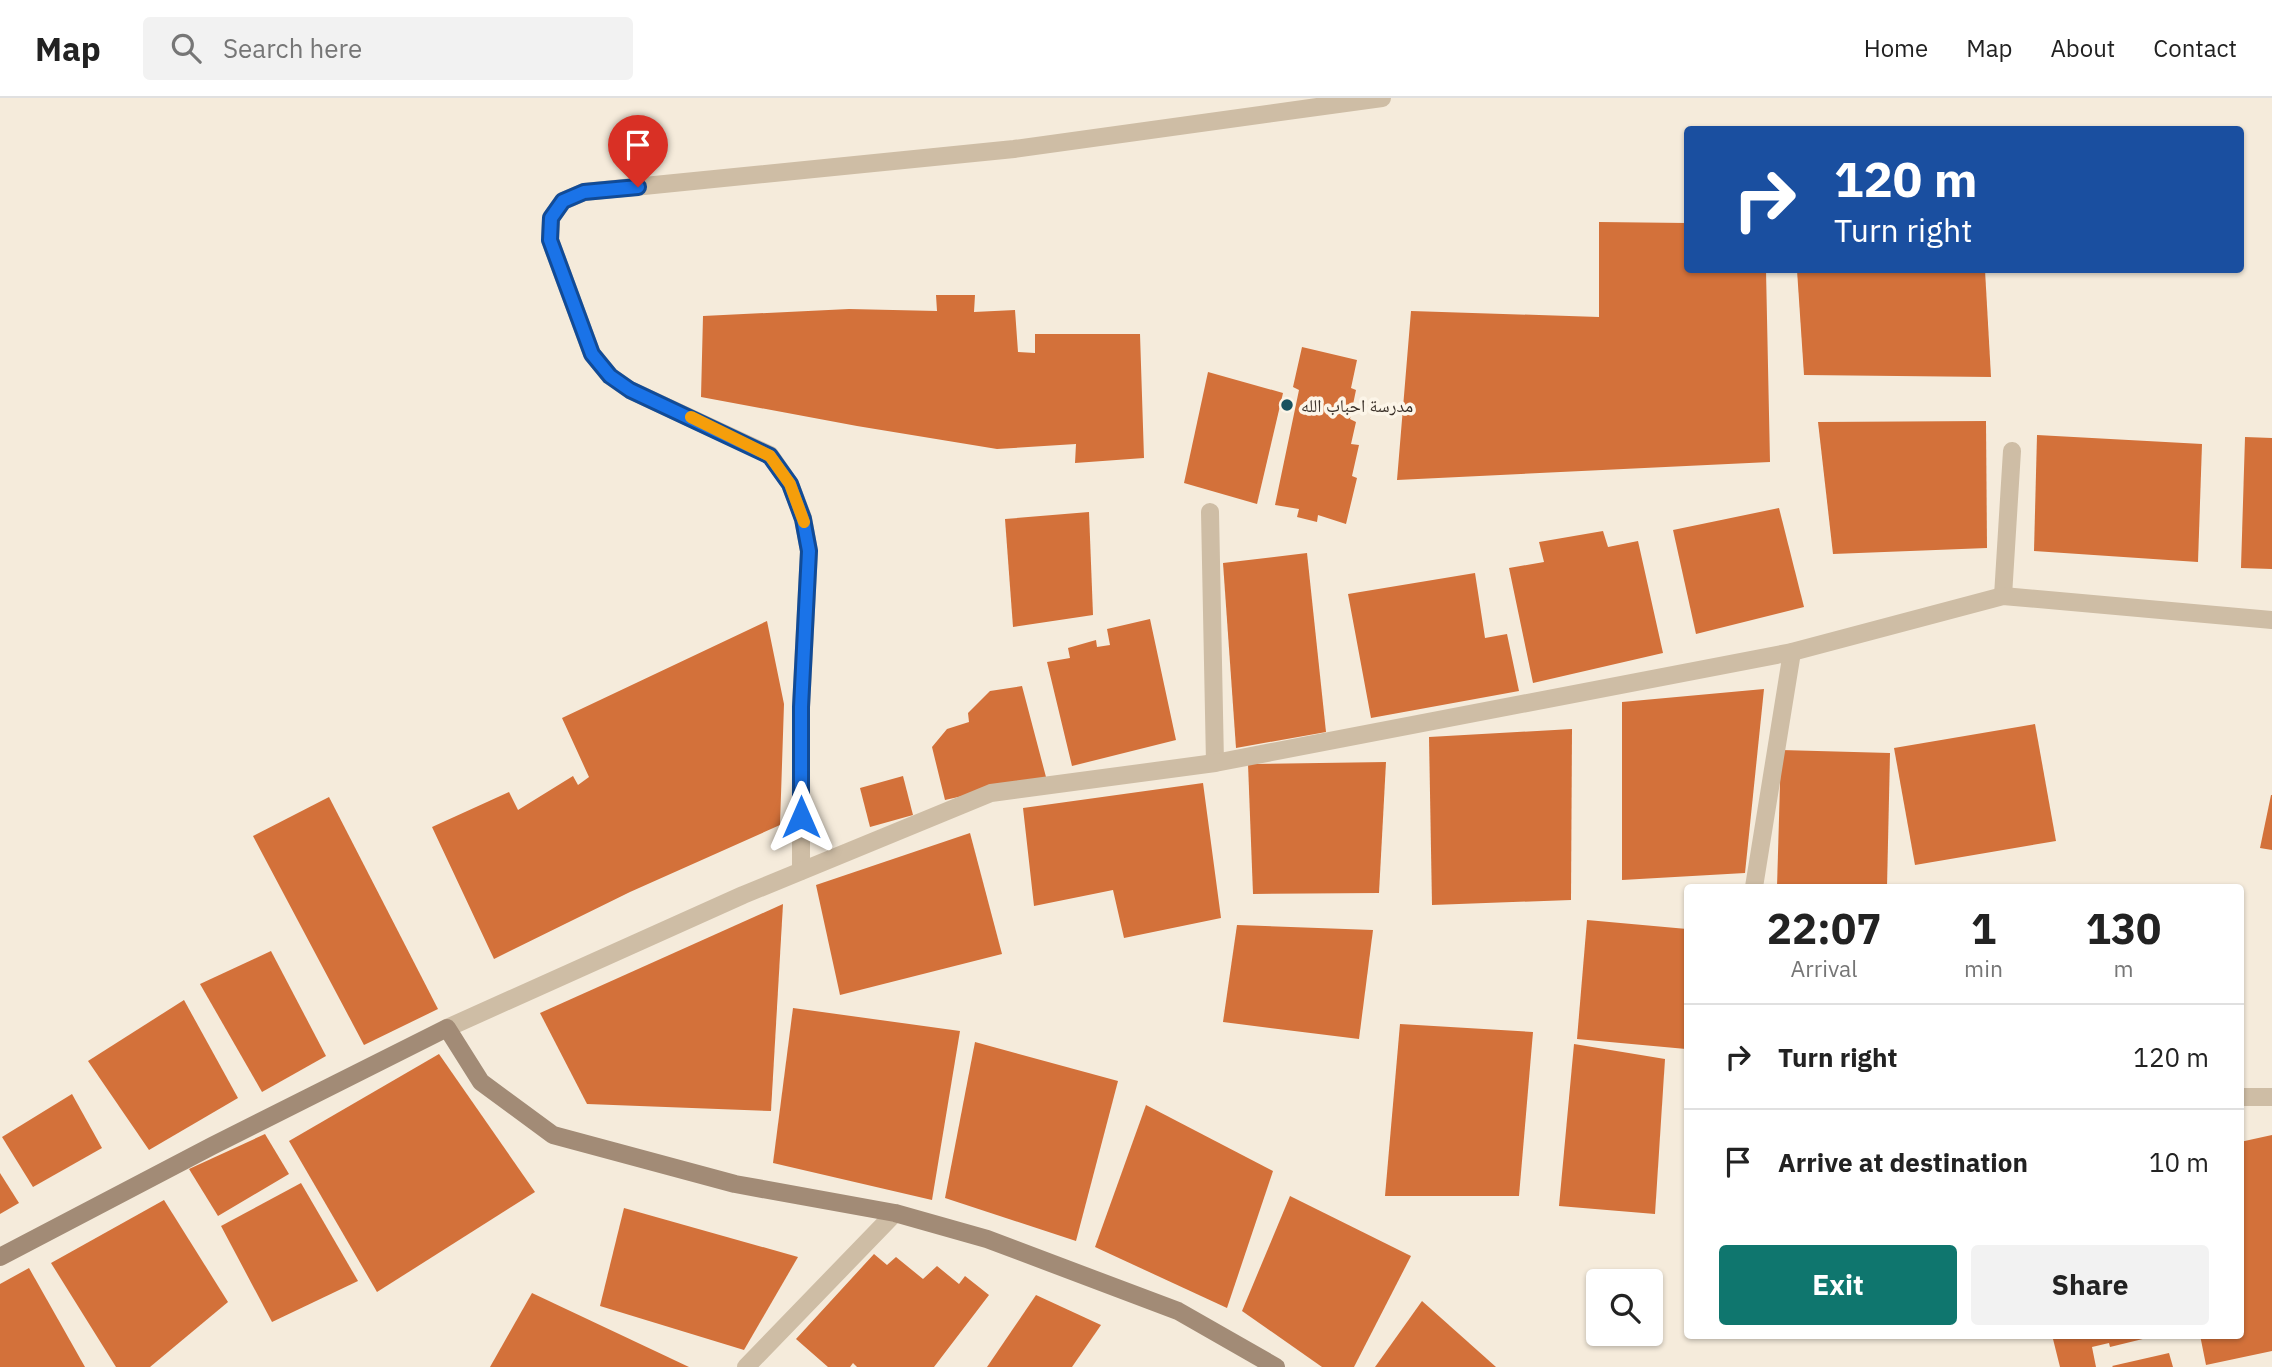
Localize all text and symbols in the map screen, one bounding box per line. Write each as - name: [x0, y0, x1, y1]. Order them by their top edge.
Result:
- search box: [143, 17, 633, 80]
- text: Map: [35, 27, 101, 70]
- icon: search: [167, 29, 205, 67]
- text: Search here: [223, 31, 362, 65]
- text: Home: [1864, 32, 1928, 64]
- text: Map: [1966, 32, 2012, 64]
- text: About: [2050, 32, 2115, 64]
- text: Contact: [2153, 32, 2237, 64]
- pin: [608, 115, 668, 187]
- icon: arrive: [619, 126, 657, 164]
- text: 120 m: [1834, 147, 1978, 210]
- icon: right: [1719, 154, 1810, 245]
- text: Turn right: [1834, 209, 1972, 251]
- place label: مدرسة احباب الله: [1301, 394, 1413, 417]
- marker: مدرسة احباب الله: [1279, 397, 1295, 413]
- position arrow: [764, 780, 838, 854]
- text: 22:07: [1767, 901, 1881, 956]
- text: 1: [1971, 901, 1996, 956]
- text: 130: [2086, 901, 2161, 956]
- text: Arrival: [1791, 953, 1858, 983]
- text: min: [1964, 953, 2003, 983]
- text: m: [2113, 953, 2134, 983]
- icon: right: [1719, 1038, 1757, 1076]
- text: Turn right: [1778, 1040, 1897, 1074]
- text: 120 m: [2133, 1040, 2209, 1074]
- icon: arrive: [1719, 1143, 1757, 1181]
- text: Arrive at destination: [1778, 1145, 2028, 1179]
- text: 10 m: [2149, 1145, 2209, 1179]
- button: Exit: [1719, 1245, 1957, 1325]
- button: Share: [1971, 1245, 2209, 1325]
- map controls: [1586, 1269, 1663, 1346]
- button: search: [1586, 1269, 1663, 1346]

